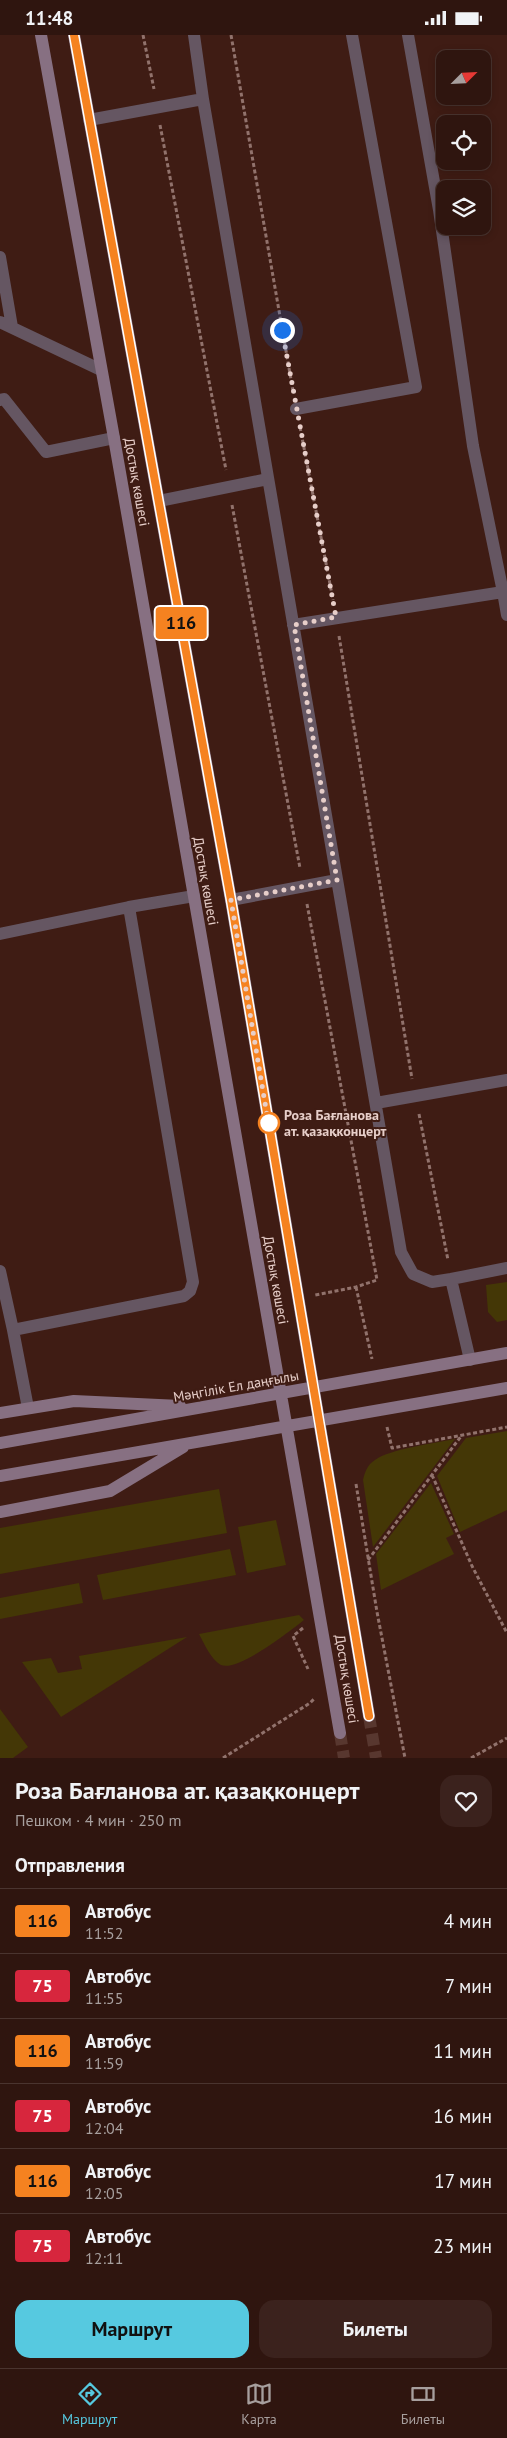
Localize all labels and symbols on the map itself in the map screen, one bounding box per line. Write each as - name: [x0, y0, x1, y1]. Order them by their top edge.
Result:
- north arrow: [436, 50, 491, 105]
- your location: [270, 318, 295, 343]
- street label: Достық көшесі: [120, 436, 154, 528]
- line badge: 116: [152, 607, 210, 639]
- street label: Достық көшесі: [189, 835, 223, 927]
- place label: Роза Бағланова ат. қазақконцерт: [284, 1106, 387, 1140]
- marker: Роза Бағланова ат. қазақконцерт: [258, 1112, 280, 1134]
- street label: Достық көшесі: [259, 1234, 293, 1326]
- street label: Мәңгілік Ел даңғылы: [172, 1366, 300, 1406]
- street label: Достық көшесі: [331, 1633, 363, 1725]

